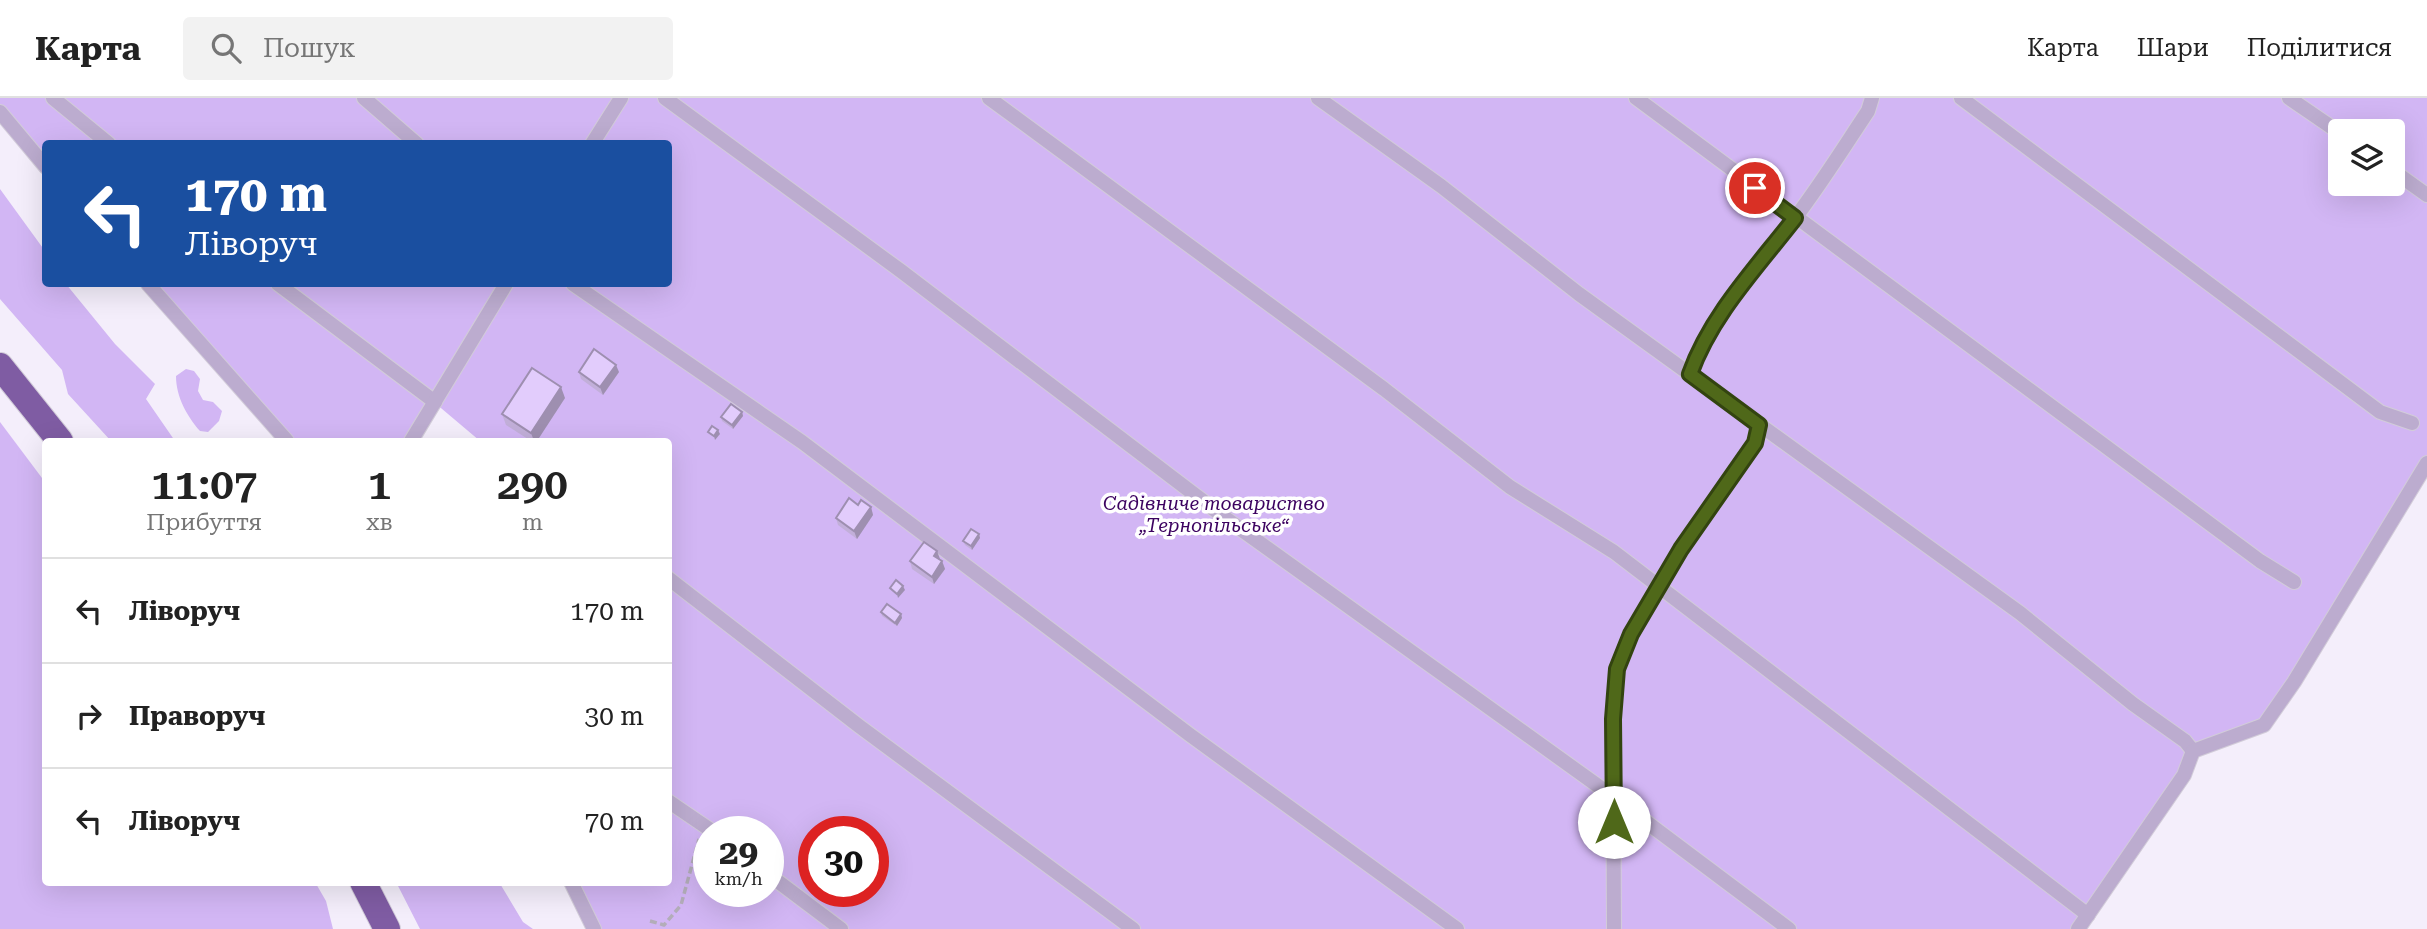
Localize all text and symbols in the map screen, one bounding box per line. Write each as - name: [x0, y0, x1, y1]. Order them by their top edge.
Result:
- search box: [183, 17, 673, 80]
- text: Карта: [35, 29, 141, 68]
- icon: search: [207, 29, 245, 67]
- text: Пошук: [263, 33, 356, 63]
- text: Карта: [2027, 34, 2099, 62]
- text: Шари: [2137, 34, 2209, 62]
- text: Поділитися: [2247, 34, 2392, 62]
- map controls: [2328, 119, 2405, 196]
- button: layers: [2328, 119, 2405, 196]
- pin: [1725, 158, 1785, 218]
- text: 170 m: [185, 166, 327, 223]
- icon: left: [70, 168, 161, 259]
- icon: arrive: [1736, 169, 1774, 207]
- text: Ліворуч: [185, 225, 318, 263]
- text: 11:07: [151, 460, 257, 509]
- text: 1: [368, 460, 391, 509]
- text: 290: [497, 460, 568, 509]
- park label: Садівниче товариство „Тернопільське“: [1103, 492, 1325, 537]
- text: Прибуття: [146, 509, 262, 536]
- text: хв: [366, 509, 393, 536]
- text: m: [522, 509, 543, 536]
- icon: left: [70, 592, 108, 630]
- text: Ліворуч: [129, 596, 240, 626]
- text: 170 m: [570, 596, 644, 626]
- icon: right: [70, 697, 108, 735]
- text: Праворуч: [129, 701, 265, 731]
- text: 30 m: [585, 701, 644, 731]
- position arrow: [1577, 785, 1651, 859]
- icon: left: [70, 802, 108, 840]
- text: Ліворуч: [129, 806, 240, 836]
- text: 70 m: [585, 806, 644, 836]
- speed limit sign: 30: [798, 816, 889, 907]
- text: 29: [719, 832, 758, 873]
- text: km/h: [714, 868, 763, 889]

